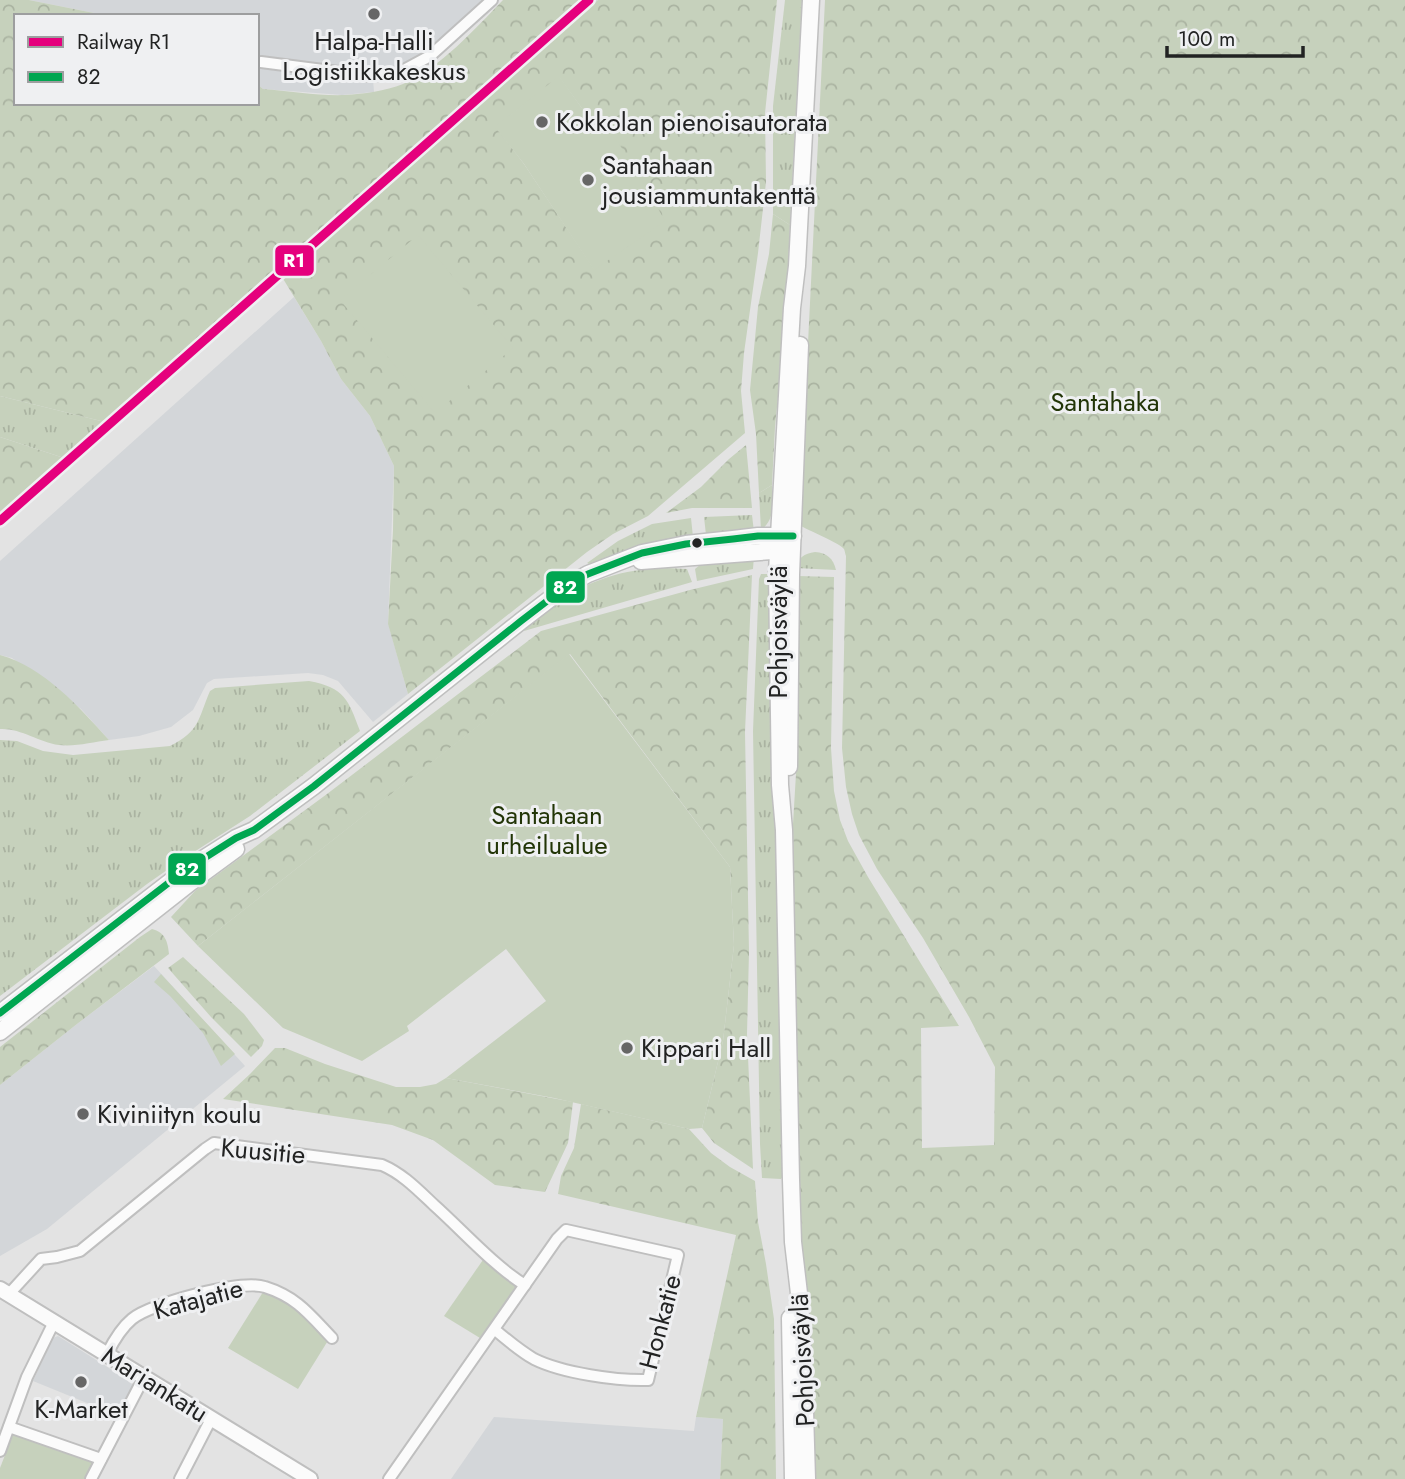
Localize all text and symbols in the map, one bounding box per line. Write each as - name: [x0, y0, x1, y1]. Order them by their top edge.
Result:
- marker: Halpa-Halli Logistiikkakeskus: [366, 6, 382, 22]
- legend: [14, 14, 259, 105]
- scale bar: [1167, 14, 1304, 58]
- place label: Halpa-Halli Logistiikkakeskus: [282, 22, 466, 90]
- text: 100 m: [1178, 24, 1235, 54]
- text: Railway R1: [77, 27, 170, 57]
- text: 82: [77, 62, 100, 92]
- place label: Kokkolan pienoisautorata: [556, 103, 828, 141]
- marker: Kokkolan pienoisautorata: [534, 114, 550, 130]
- place label: Santahaan jousiammuntakenttä: [600, 146, 816, 214]
- marker: Santahaan jousiammuntakenttä: [580, 172, 596, 188]
- line badge: R1: [274, 244, 315, 277]
- text: R1: [283, 247, 305, 274]
- park label: Santahaka: [1050, 383, 1160, 421]
- unlabelled marker: [690, 536, 704, 550]
- street label: Pohjoisväylä: [759, 565, 797, 699]
- line badge: 82: [545, 570, 586, 604]
- text: 82: [553, 574, 577, 601]
- park label: Santahaan urheilualue: [486, 796, 608, 864]
- line badge: 82: [167, 852, 207, 886]
- text: 82: [175, 856, 199, 883]
- place label: Kippari Hall: [641, 1029, 771, 1067]
- marker: Kippari Hall: [619, 1040, 635, 1056]
- place label: Kiviniityn koulu: [97, 1095, 261, 1133]
- marker: Kiviniityn koulu: [75, 1106, 91, 1122]
- street label: Kuusitie: [219, 1128, 307, 1174]
- street label: Katajatie: [149, 1269, 247, 1329]
- street label: Honkatie: [629, 1270, 691, 1374]
- street label: Pohjoisväylä: [780, 1293, 824, 1427]
- street label: Mariankatu: [94, 1336, 216, 1432]
- marker: K-Market: [73, 1374, 89, 1390]
- place label: K-Market: [34, 1390, 128, 1428]

